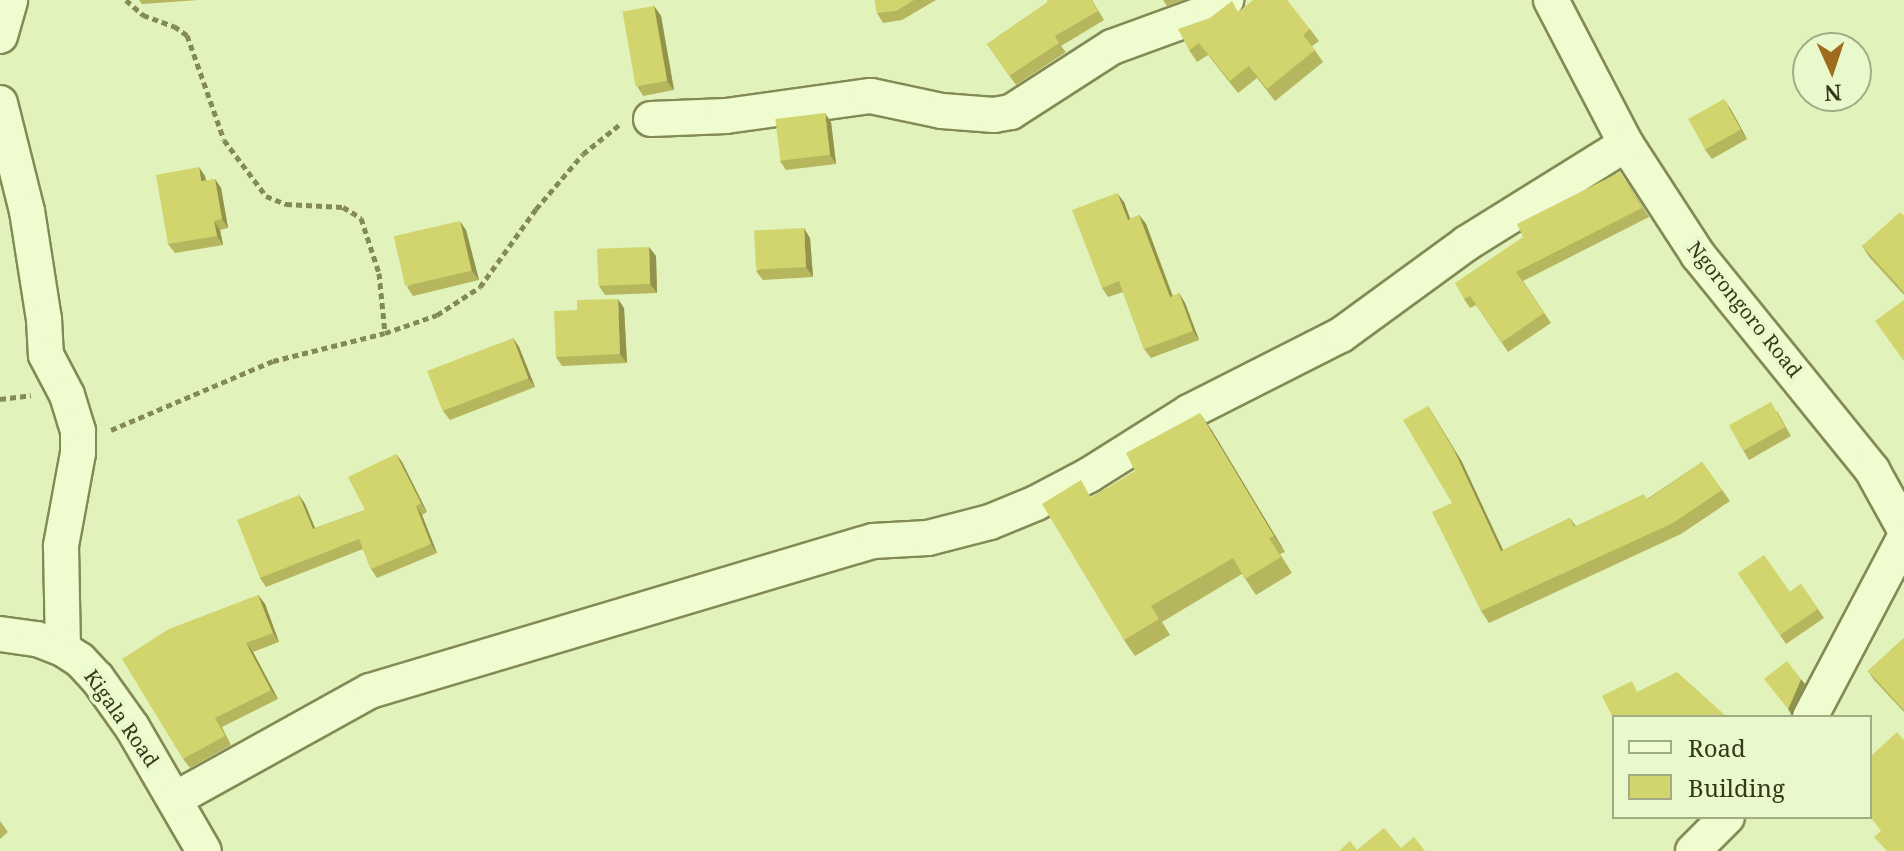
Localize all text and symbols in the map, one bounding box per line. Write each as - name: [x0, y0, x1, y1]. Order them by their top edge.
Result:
- north arrow: [1792, 32, 1872, 112]
- text: N: [1824, 79, 1843, 109]
- street label: Ngorongoro Road: [1683, 236, 1807, 382]
- street label: Kigala Road: [80, 665, 164, 771]
- legend: [1612, 715, 1872, 819]
- text: Road: [1688, 731, 1746, 764]
- text: Building: [1688, 771, 1785, 804]

